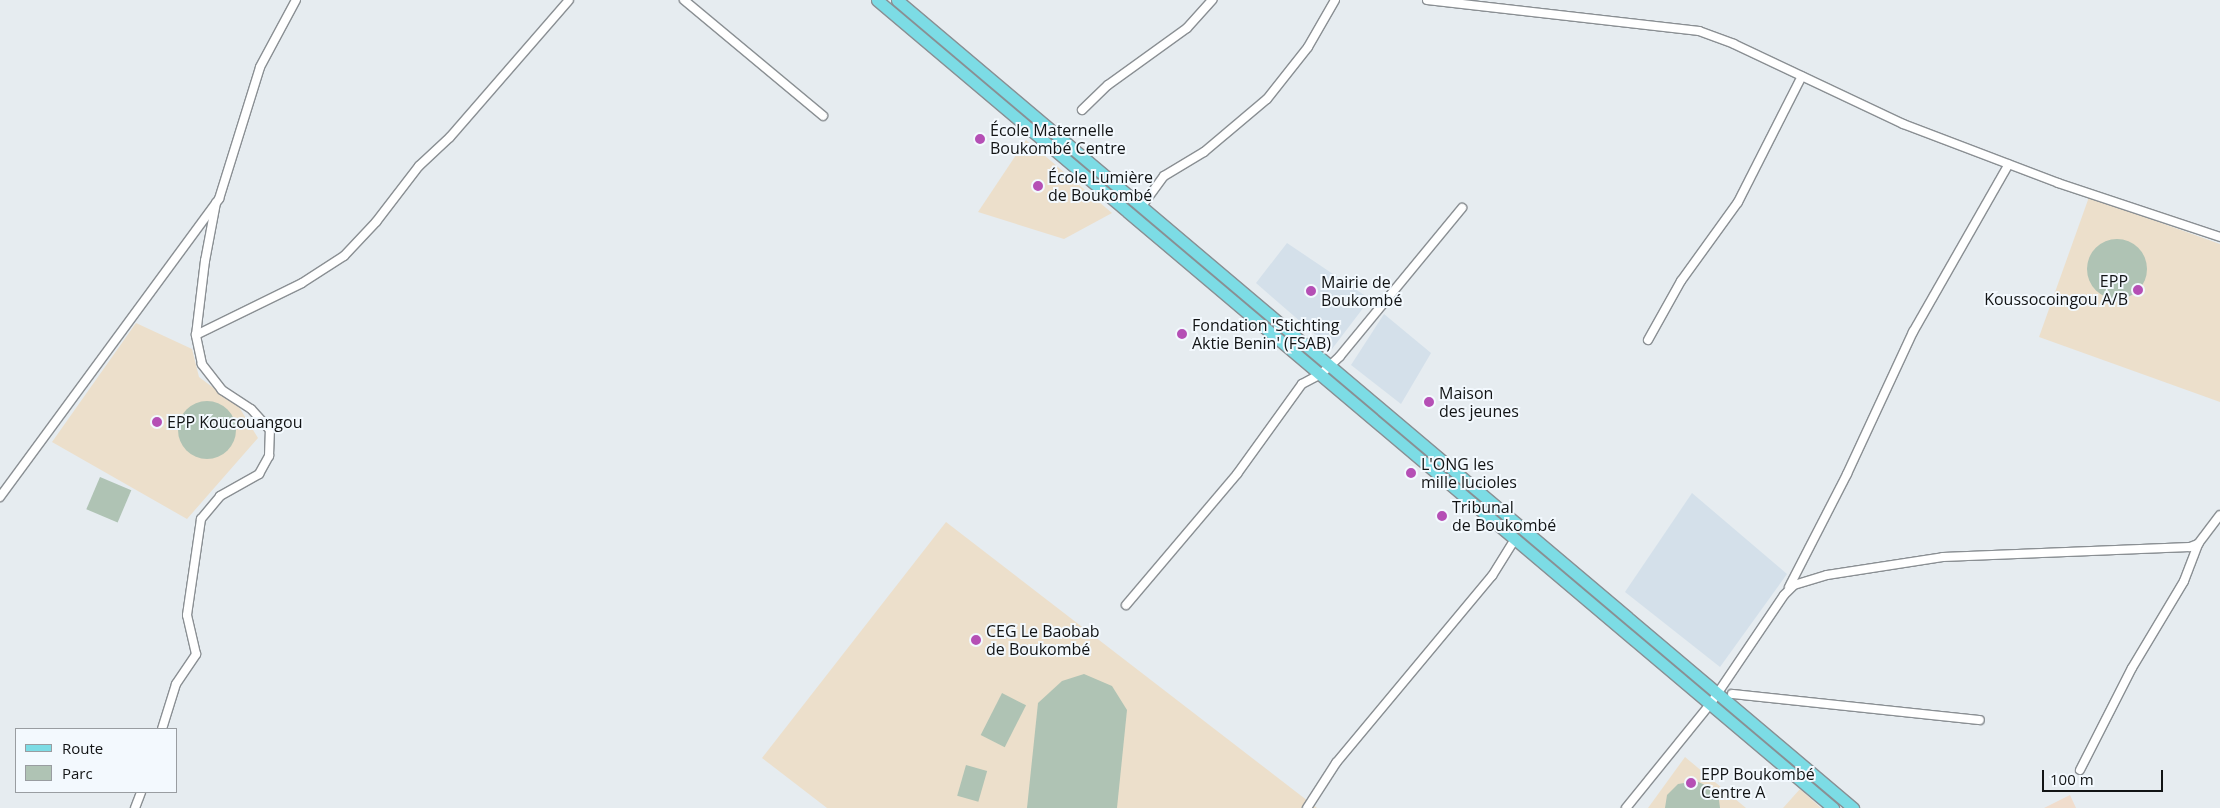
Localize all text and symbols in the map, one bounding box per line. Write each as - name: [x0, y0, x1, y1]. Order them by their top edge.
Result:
- place label: École Maternelle Boukombé Centre: [990, 120, 1126, 158]
- marker: École Maternelle Boukombé Centre: [974, 133, 986, 145]
- place label: École Lumière de Boukombé: [1048, 167, 1153, 205]
- marker: École Lumière de Boukombé: [1032, 180, 1044, 192]
- place label: EPP Koussocoingou A/B: [1984, 271, 2128, 309]
- place label: Mairie de Boukombé: [1321, 272, 1402, 310]
- marker: EPP Koussocoingou A/B: [2132, 284, 2144, 296]
- marker: Mairie de Boukombé: [1305, 285, 1317, 297]
- place label: Fondation 'Stichting Aktie Benin' (FSAB): [1192, 315, 1339, 353]
- marker: Fondation 'Stichting Aktie Benin' (FSAB): [1176, 328, 1188, 340]
- place label: Maison des jeunes: [1439, 383, 1519, 421]
- marker: Maison des jeunes: [1423, 396, 1435, 408]
- place label: EPP Koucouangou: [167, 412, 302, 432]
- marker: EPP Koucouangou: [151, 416, 163, 428]
- place label: L'ONG les mille lucioles: [1421, 454, 1517, 492]
- marker: L'ONG les mille lucioles: [1405, 467, 1417, 479]
- place label: Tribunal de Boukombé: [1452, 497, 1556, 535]
- marker: Tribunal de Boukombé: [1436, 510, 1448, 522]
- place label: CEG Le Baobab de Boukombé: [986, 621, 1100, 659]
- marker: CEG Le Baobab de Boukombé: [970, 634, 982, 646]
- legend: [15, 728, 178, 793]
- text: Route: [62, 738, 103, 758]
- scale bar: [2045, 760, 2166, 792]
- text: Parc: [62, 763, 93, 783]
- place label: EPP Boukombé Centre A: [1701, 764, 1815, 802]
- text: 100 m: [2050, 769, 2094, 789]
- marker: EPP Boukombé Centre A: [1685, 777, 1697, 789]

